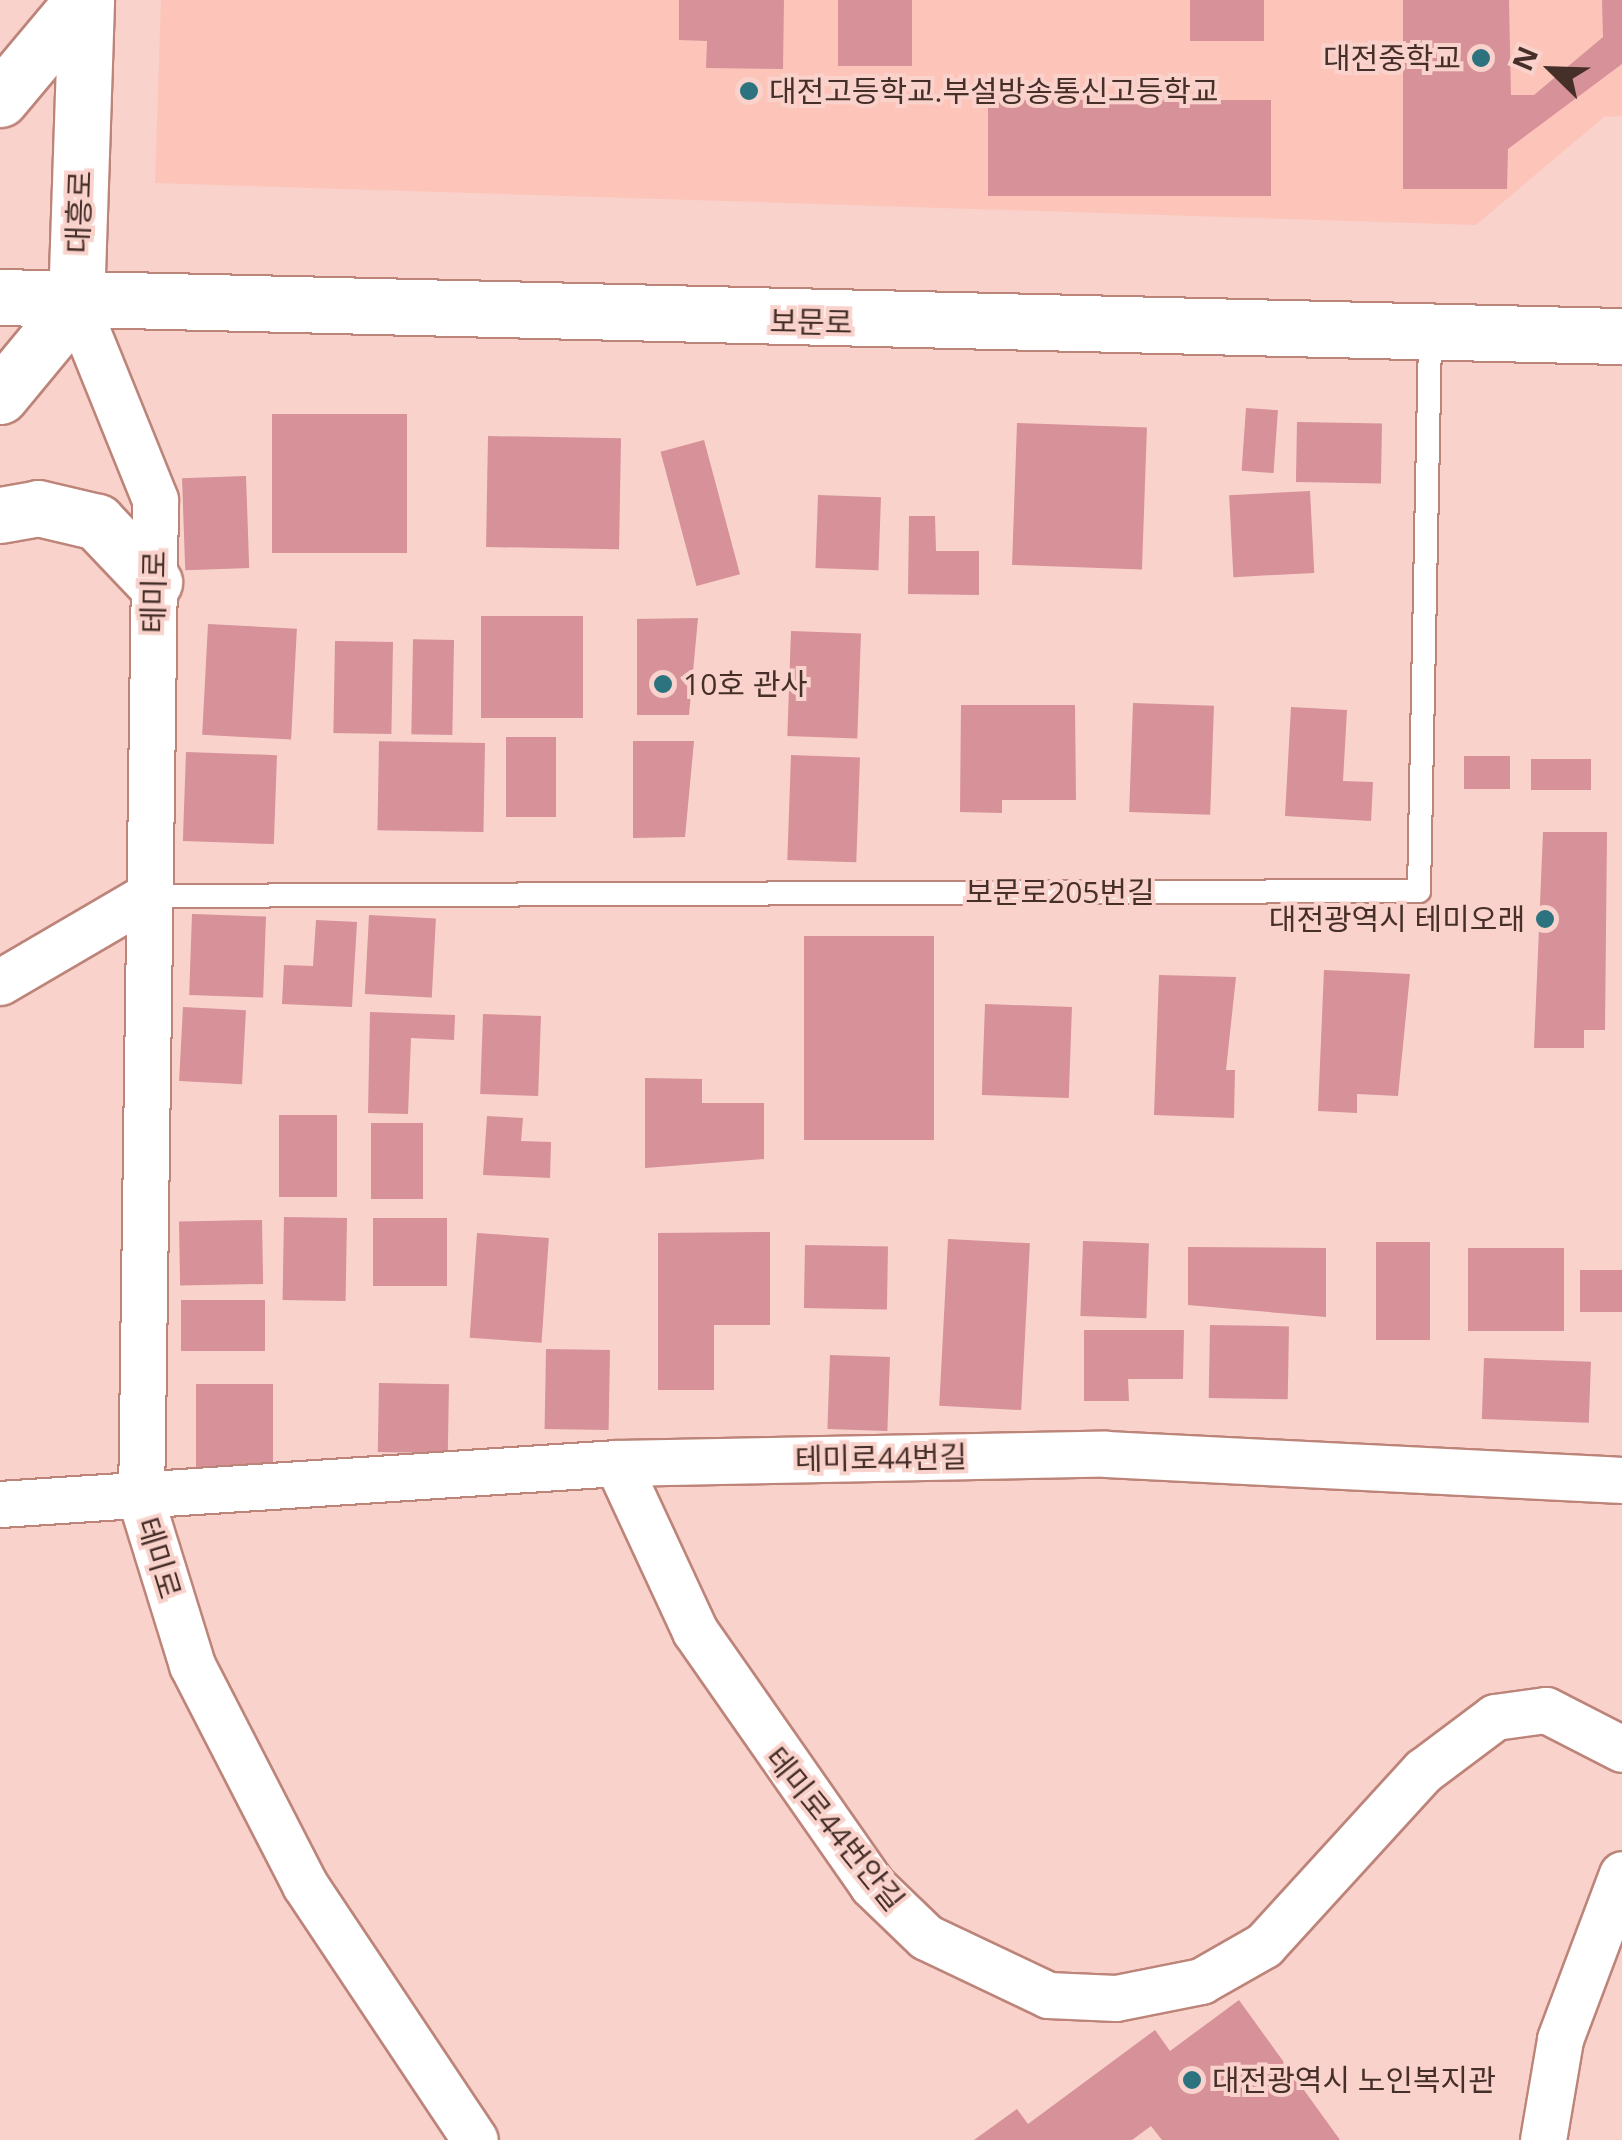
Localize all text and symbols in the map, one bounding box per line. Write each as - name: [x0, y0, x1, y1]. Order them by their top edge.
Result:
- north arrow: [1502, 20, 1602, 120]
- place label: 대전중학교: [1323, 40, 1461, 76]
- text: N: [1502, 40, 1546, 76]
- marker: 대전중학교: [1470, 47, 1492, 69]
- place label: 대전고등학교.부설방송통신고등학교: [769, 73, 1218, 109]
- marker: 대전고등학교.부설방송통신고등학교: [738, 80, 760, 102]
- street label: 대흥로: [60, 170, 98, 254]
- street label: 보문로: [769, 303, 853, 341]
- street label: 테미로: [135, 550, 173, 634]
- place label: 10호 관사: [683, 666, 808, 702]
- marker: 10호 관사: [652, 673, 674, 695]
- street label: 보문로205번길: [965, 874, 1155, 910]
- place label: 대전광역시 테미오래: [1269, 901, 1525, 937]
- marker: 대전광역시 테미오래: [1534, 908, 1556, 930]
- street label: 테미로44번길: [795, 1438, 967, 1478]
- street label: 테미로: [130, 1513, 188, 1603]
- street label: 테미로44번안길: [758, 1740, 912, 1918]
- place label: 대전광역시 노인복지관: [1212, 2062, 1496, 2098]
- marker: 대전광역시 노인복지관: [1181, 2069, 1203, 2091]

